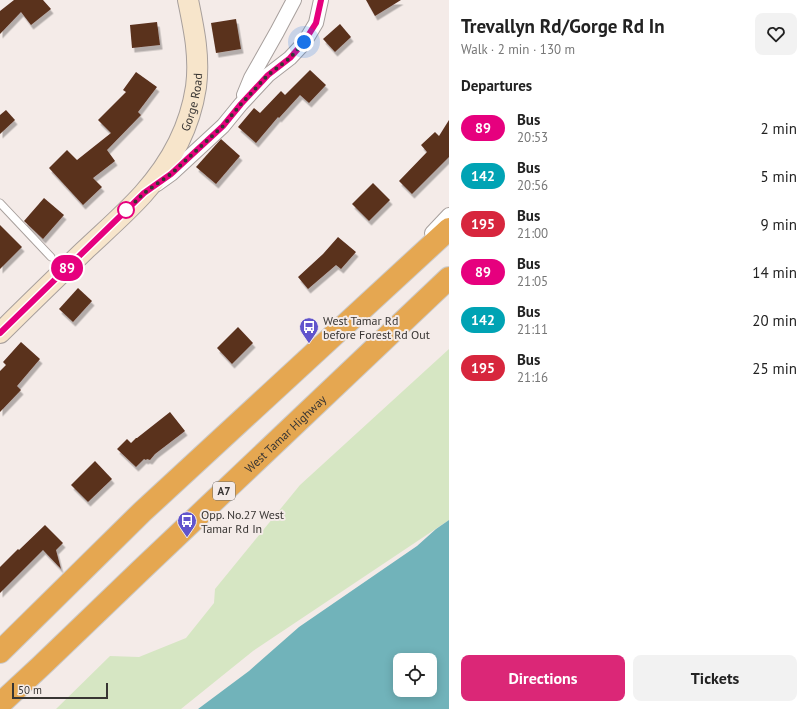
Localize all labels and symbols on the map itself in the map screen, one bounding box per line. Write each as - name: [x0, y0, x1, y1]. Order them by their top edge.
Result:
- your location: [294, 32, 314, 52]
- street label: Gorge Road: [177, 73, 205, 133]
- unlabelled marker: [117, 201, 135, 219]
- line badge: 89: [49, 255, 85, 281]
- place label: West Tamar Rd before Forest Rd Out: [323, 313, 430, 342]
- bus stop icon: West Tamar Rd before Forest Rd Out: [298, 316, 320, 344]
- street label: West Tamar Highway: [241, 391, 329, 476]
- road number: A7: [213, 482, 235, 500]
- place label: Opp. No.27 West Tamar Rd In: [201, 507, 284, 536]
- bus stop icon: Opp. No.27 West Tamar Rd In: [176, 510, 198, 538]
- scale bar: [12, 681, 108, 700]

